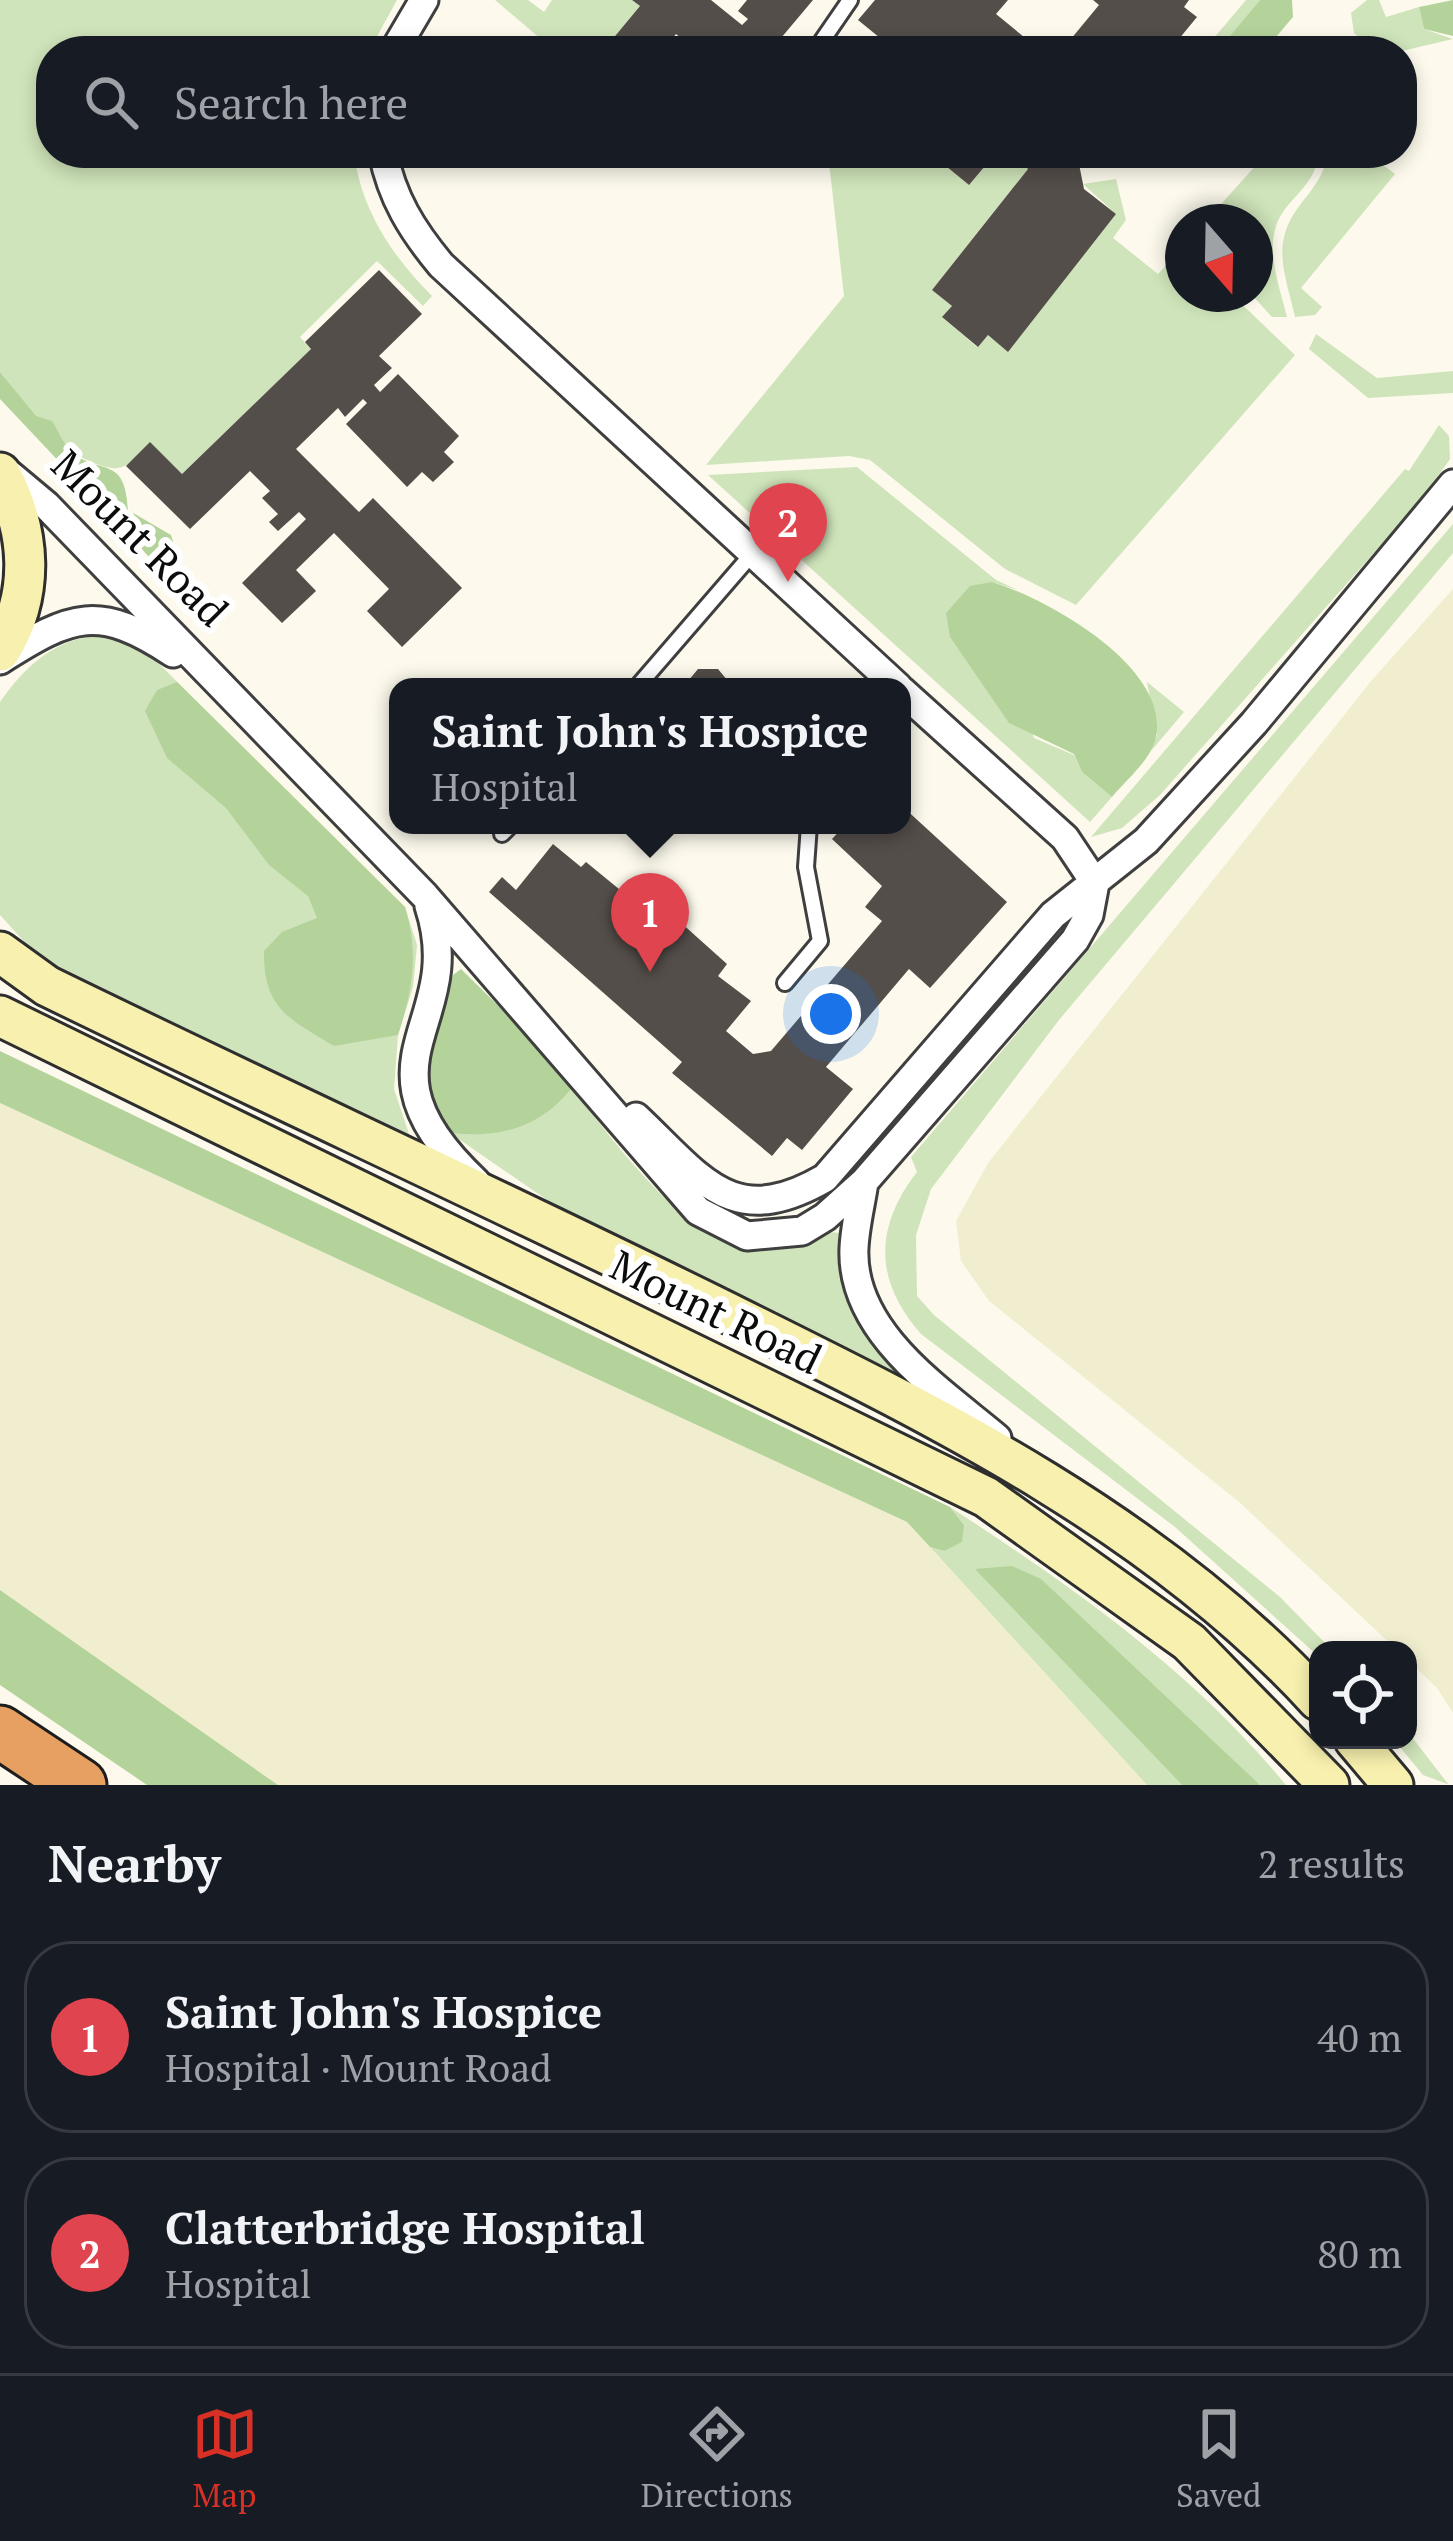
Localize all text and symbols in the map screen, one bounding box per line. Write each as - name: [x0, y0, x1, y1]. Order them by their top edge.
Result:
- search box: [36, 36, 1417, 168]
- icon: search: [78, 69, 144, 135]
- text: Search here: [174, 72, 408, 132]
- north arrow: [1165, 204, 1273, 312]
- street label: Mount Road: [40, 437, 241, 638]
- pin: 2: [749, 483, 827, 582]
- popup: [389, 678, 911, 834]
- text: Saint John's Hospice: [431, 700, 869, 760]
- text: Hospital: [431, 760, 578, 812]
- pin: 1: [611, 873, 689, 972]
- your location: [801, 984, 861, 1044]
- street label: Mount Road: [602, 1236, 831, 1386]
- map controls: [1309, 1641, 1417, 1749]
- button: locate: [1309, 1641, 1417, 1749]
- text: Nearby: [48, 1829, 221, 1897]
- text: 2 results: [1258, 1837, 1405, 1889]
- text: Saint John's Hospice: [165, 1981, 602, 2041]
- text: 1: [79, 2011, 101, 2063]
- text: 40 m: [1317, 2011, 1402, 2063]
- text: Hospital · Mount Road: [165, 2041, 552, 2093]
- text: Clatterbridge Hospital: [165, 2197, 645, 2257]
- text: 2: [79, 2227, 101, 2279]
- text: 80 m: [1317, 2227, 1402, 2279]
- text: Hospital: [165, 2257, 312, 2309]
- tab: Map: [192, 2401, 258, 2516]
- tab: Directions: [641, 2401, 793, 2516]
- tab: Saved: [1176, 2401, 1261, 2516]

